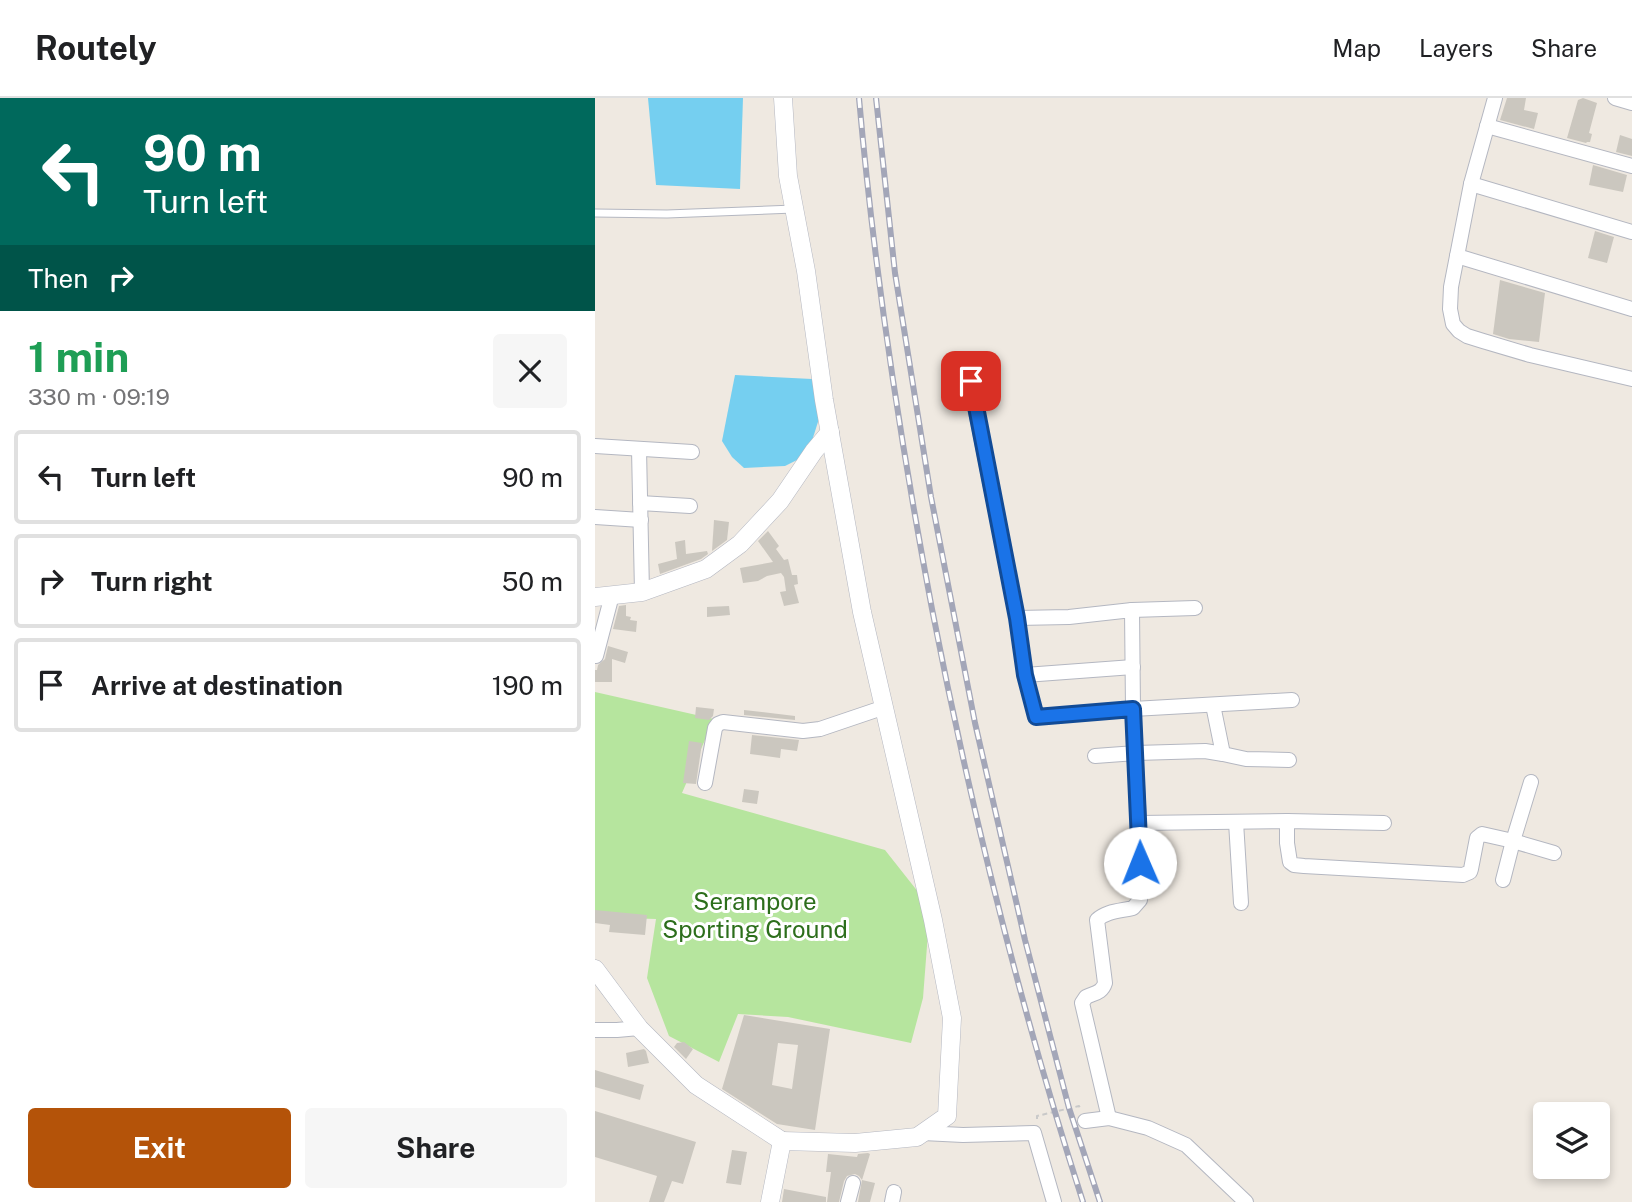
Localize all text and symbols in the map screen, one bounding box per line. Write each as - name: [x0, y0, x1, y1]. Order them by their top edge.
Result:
- text: Routely: [35, 29, 157, 67]
- text: Map: [1332, 34, 1381, 62]
- text: Layers: [1419, 34, 1493, 62]
- text: Share: [1531, 34, 1597, 62]
- text: 90 m: [143, 124, 262, 182]
- icon: left: [28, 126, 119, 217]
- text: Turn left: [143, 183, 268, 220]
- icon: right: [102, 259, 140, 297]
- text: Then: [28, 263, 88, 294]
- text: 1 min: [28, 332, 129, 381]
- button: close: [493, 334, 567, 408]
- pin: [941, 351, 1001, 411]
- icon: arrive: [952, 362, 990, 400]
- text: 330 m · 09:19: [28, 383, 170, 410]
- icon: left: [32, 458, 70, 496]
- text: Turn left: [91, 462, 196, 493]
- text: 90 m: [502, 462, 563, 493]
- icon: right: [32, 562, 70, 600]
- text: Turn right: [91, 566, 213, 597]
- text: 50 m: [502, 566, 563, 597]
- icon: arrive: [32, 666, 70, 704]
- text: Arrive at destination: [91, 670, 343, 701]
- text: 190 m: [492, 670, 563, 701]
- position arrow: [1103, 826, 1177, 900]
- park label: Serampore Sporting Ground: [662, 887, 848, 943]
- map controls: [1533, 1102, 1610, 1179]
- button: layers: [1533, 1102, 1610, 1179]
- button: Exit: [28, 1108, 291, 1188]
- button: Share: [305, 1108, 567, 1188]

